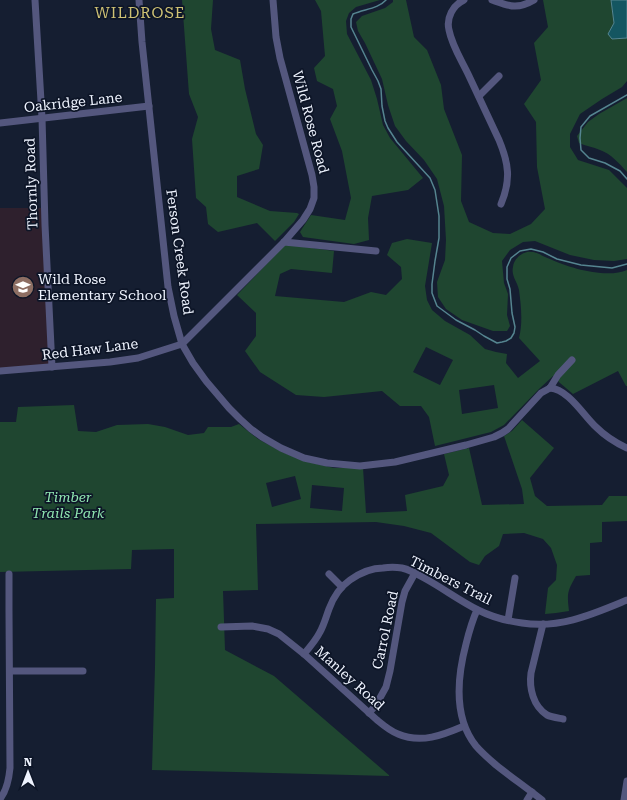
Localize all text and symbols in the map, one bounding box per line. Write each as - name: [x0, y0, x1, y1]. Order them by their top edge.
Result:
- district label: WILDROSE: [95, 4, 185, 22]
- street label: Wild Rose Road: [290, 69, 332, 175]
- street label: Oakridge Lane: [23, 89, 123, 115]
- street label: Thornly Road: [21, 138, 41, 230]
- street label: Ferson Creek Road: [163, 188, 197, 316]
- place label: Wild Rose Elementary School: [38, 271, 167, 303]
- school or university icon: Wild Rose Elementary School: [10, 274, 36, 300]
- street label: Red Haw Lane: [41, 335, 139, 363]
- park label: Timber Trails Park: [32, 489, 105, 521]
- street label: Timbers Trail: [407, 552, 495, 608]
- street label: Carrol Road: [369, 589, 401, 671]
- street label: Manley Road: [312, 643, 388, 713]
- north arrow: [8, 752, 48, 792]
- text: N: [24, 756, 33, 769]

